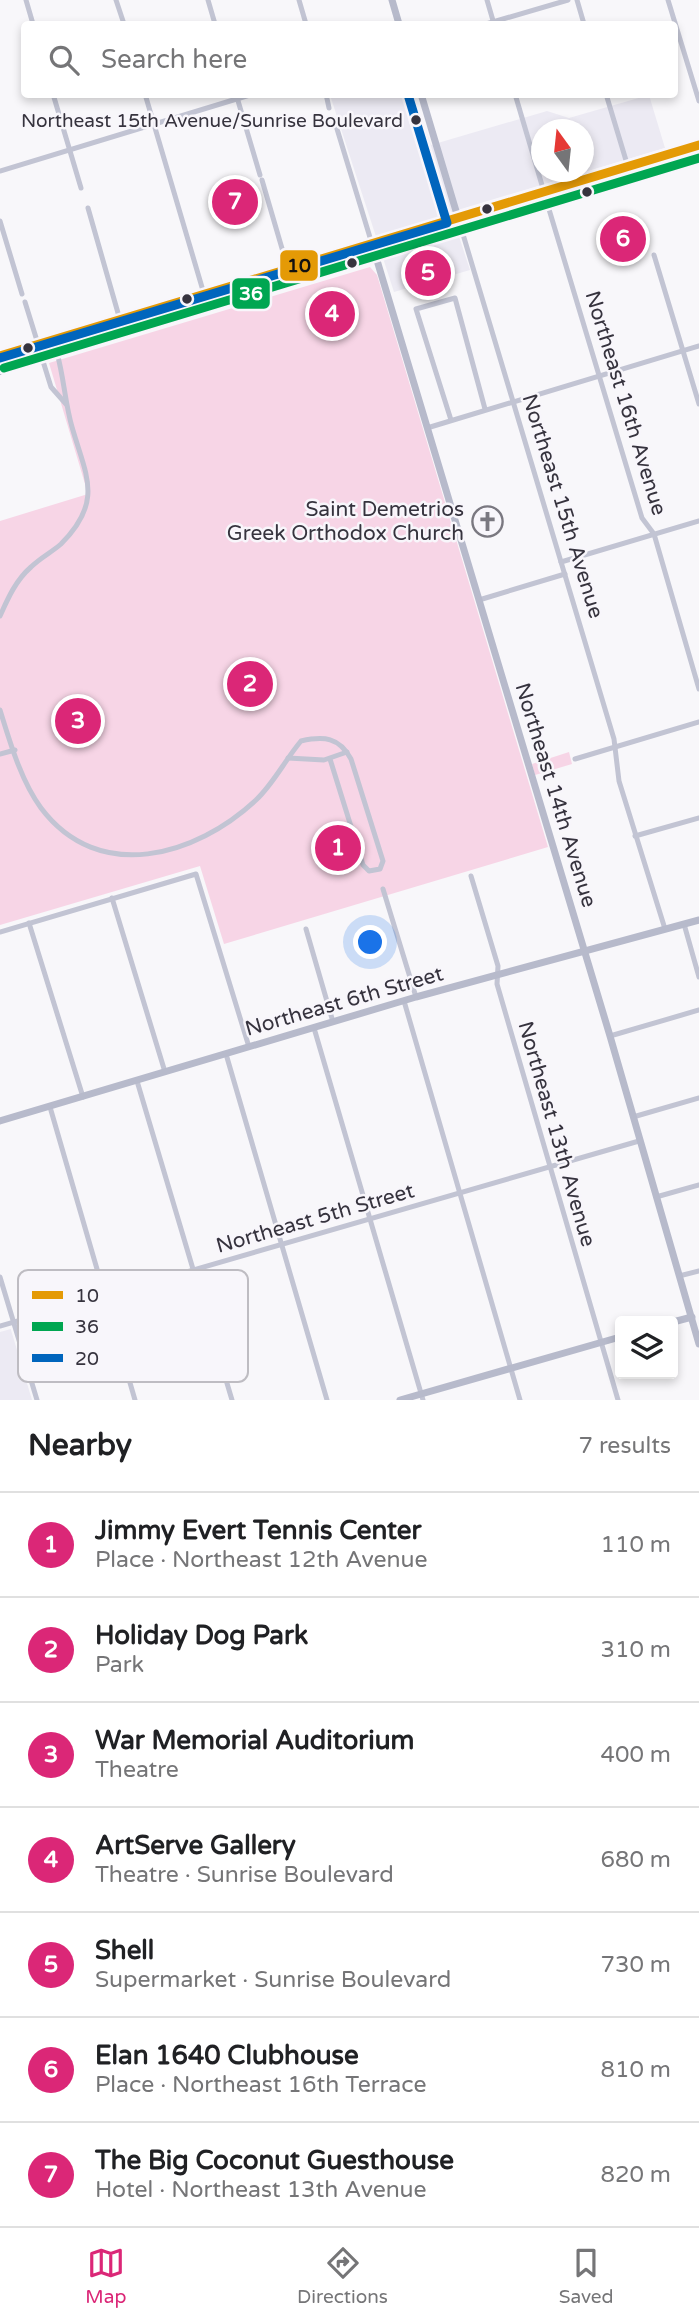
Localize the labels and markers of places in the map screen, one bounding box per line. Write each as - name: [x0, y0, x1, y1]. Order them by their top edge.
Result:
- place label: Northeast 15th Avenue/Sunrise Boulevard: [21, 110, 403, 132]
- marker: Northeast 15th Avenue/Sunrise Boulevard: [409, 113, 423, 127]
- pin: 7: [212, 176, 258, 228]
- unlabelled marker: [580, 185, 594, 199]
- unlabelled marker: [480, 202, 494, 216]
- pin: 6: [600, 213, 646, 265]
- pin: 5: [405, 247, 451, 299]
- unlabelled marker: [345, 256, 359, 270]
- pin: 4: [309, 288, 355, 340]
- unlabelled marker: [180, 292, 194, 306]
- unlabelled marker: [21, 341, 35, 355]
- place label: Saint Demetrios Greek Orthodox Church: [227, 497, 464, 546]
- church icon: Saint Demetrios Greek Orthodox Church: [470, 504, 504, 538]
- pin: 2: [227, 658, 273, 710]
- pin: 3: [55, 695, 101, 747]
- pin: 1: [315, 822, 361, 874]

